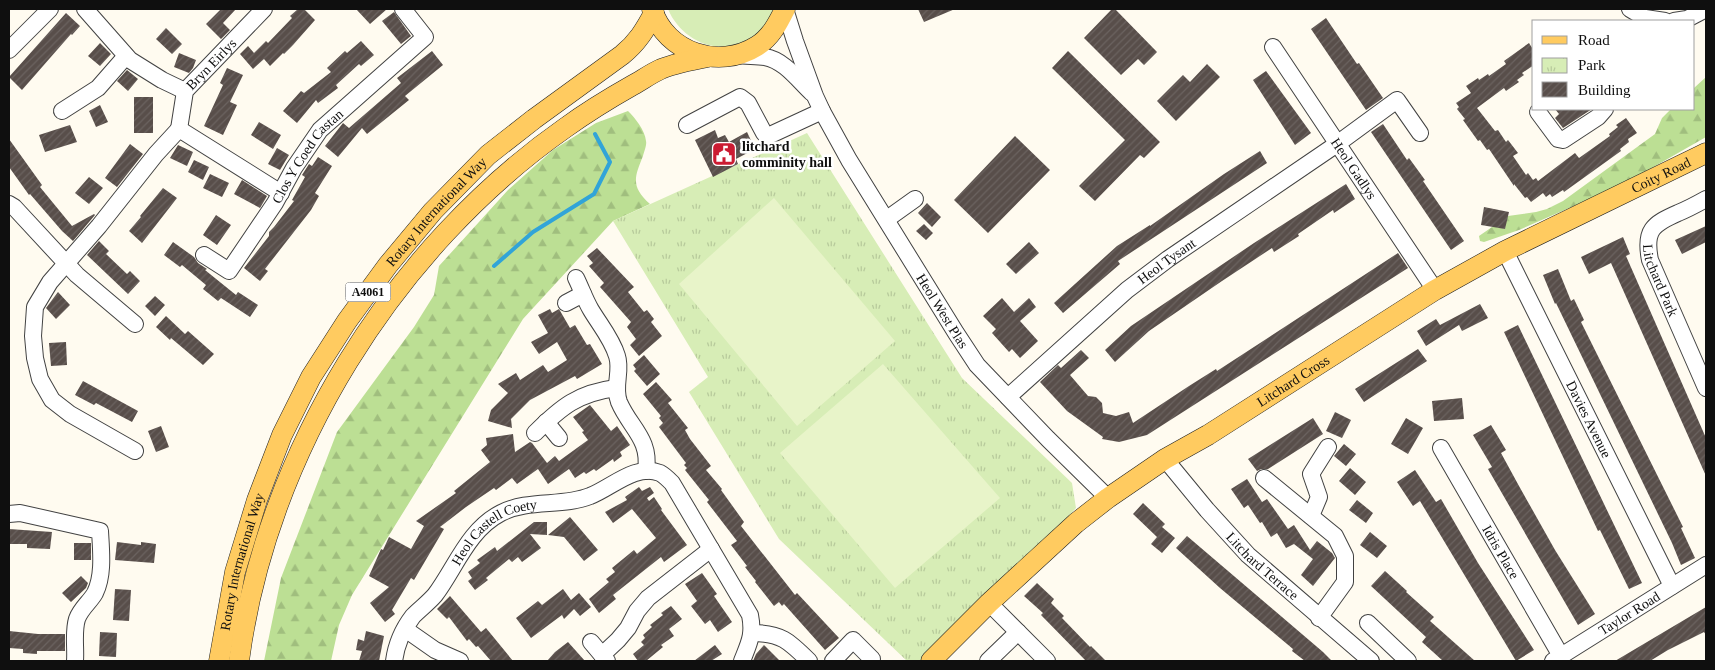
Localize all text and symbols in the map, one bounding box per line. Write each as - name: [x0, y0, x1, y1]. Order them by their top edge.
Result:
- legend: [1532, 20, 1695, 110]
- text: Road: [1578, 32, 1610, 48]
- street label: Bryn Eirlys: [183, 35, 239, 93]
- text: Park: [1578, 57, 1606, 73]
- text: Building: [1578, 82, 1631, 98]
- street label: Clos Y Coed Castan: [269, 106, 346, 206]
- street label: Heol Gadlys: [1328, 135, 1380, 202]
- place label: litchard comminity hall: [742, 139, 832, 170]
- public building icon: litchard comminity hall: [711, 141, 737, 167]
- street label: Rotary International Way: [383, 154, 489, 269]
- street label: Coity Road: [1629, 154, 1693, 196]
- street label: Heol Tysant: [1135, 235, 1198, 287]
- street label: Litchard Park: [1641, 244, 1681, 319]
- street label: Heol West Plas: [914, 271, 971, 351]
- road number: A4061: [346, 282, 390, 302]
- street label: Litchard Cross: [1254, 352, 1332, 409]
- street label: Davies Avenue: [1563, 378, 1614, 460]
- street label: Rotary International Way: [217, 491, 267, 632]
- street label: Heol Castell Coety: [448, 497, 538, 568]
- street label: Idris Place: [1480, 522, 1522, 581]
- street label: Litchard Terrace: [1223, 529, 1302, 603]
- street label: Taylor Road: [1596, 588, 1663, 638]

